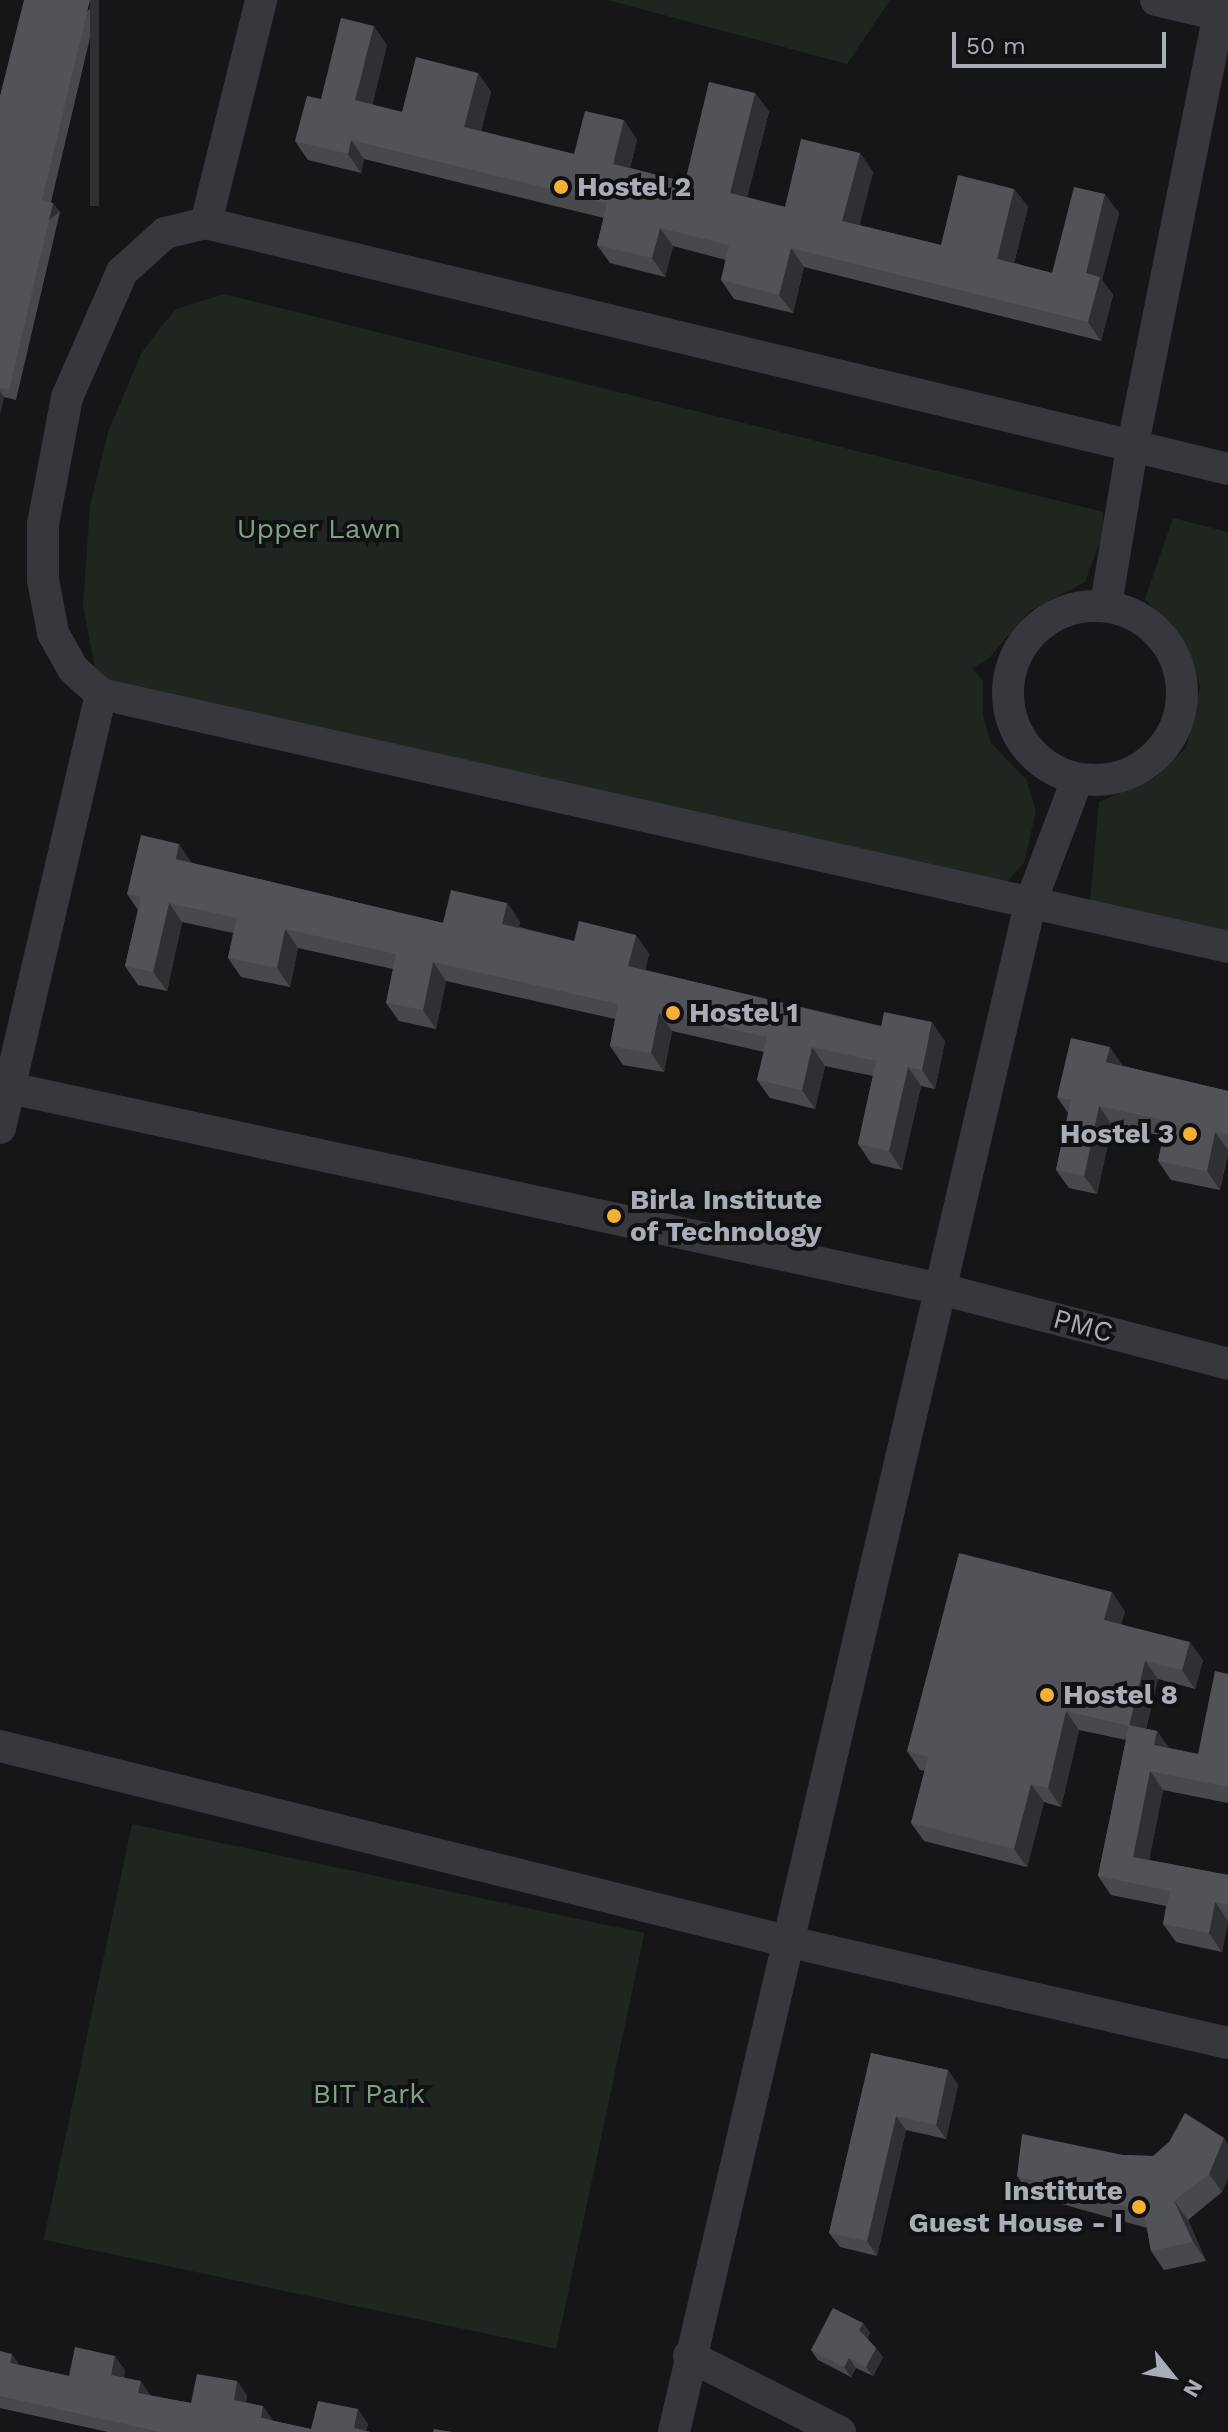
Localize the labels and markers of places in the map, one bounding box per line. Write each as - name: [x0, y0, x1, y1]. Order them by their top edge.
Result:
- place label: Hostel 2: [577, 170, 692, 204]
- marker: Hostel 2: [552, 178, 570, 196]
- place label: Hostel 1: [689, 996, 799, 1030]
- marker: Hostel 1: [664, 1004, 682, 1022]
- place label: Hostel 3: [1059, 1117, 1174, 1151]
- marker: Hostel 3: [1181, 1125, 1199, 1143]
- place label: Birla Institute of Technology: [630, 1183, 823, 1249]
- marker: Birla Institute of Technology: [605, 1207, 623, 1225]
- place label: Hostel 8: [1063, 1678, 1179, 1712]
- marker: Hostel 8: [1038, 1686, 1056, 1704]
- place label: Institute Guest House - I: [908, 2174, 1123, 2240]
- marker: Institute Guest House - I: [1130, 2198, 1148, 2216]

